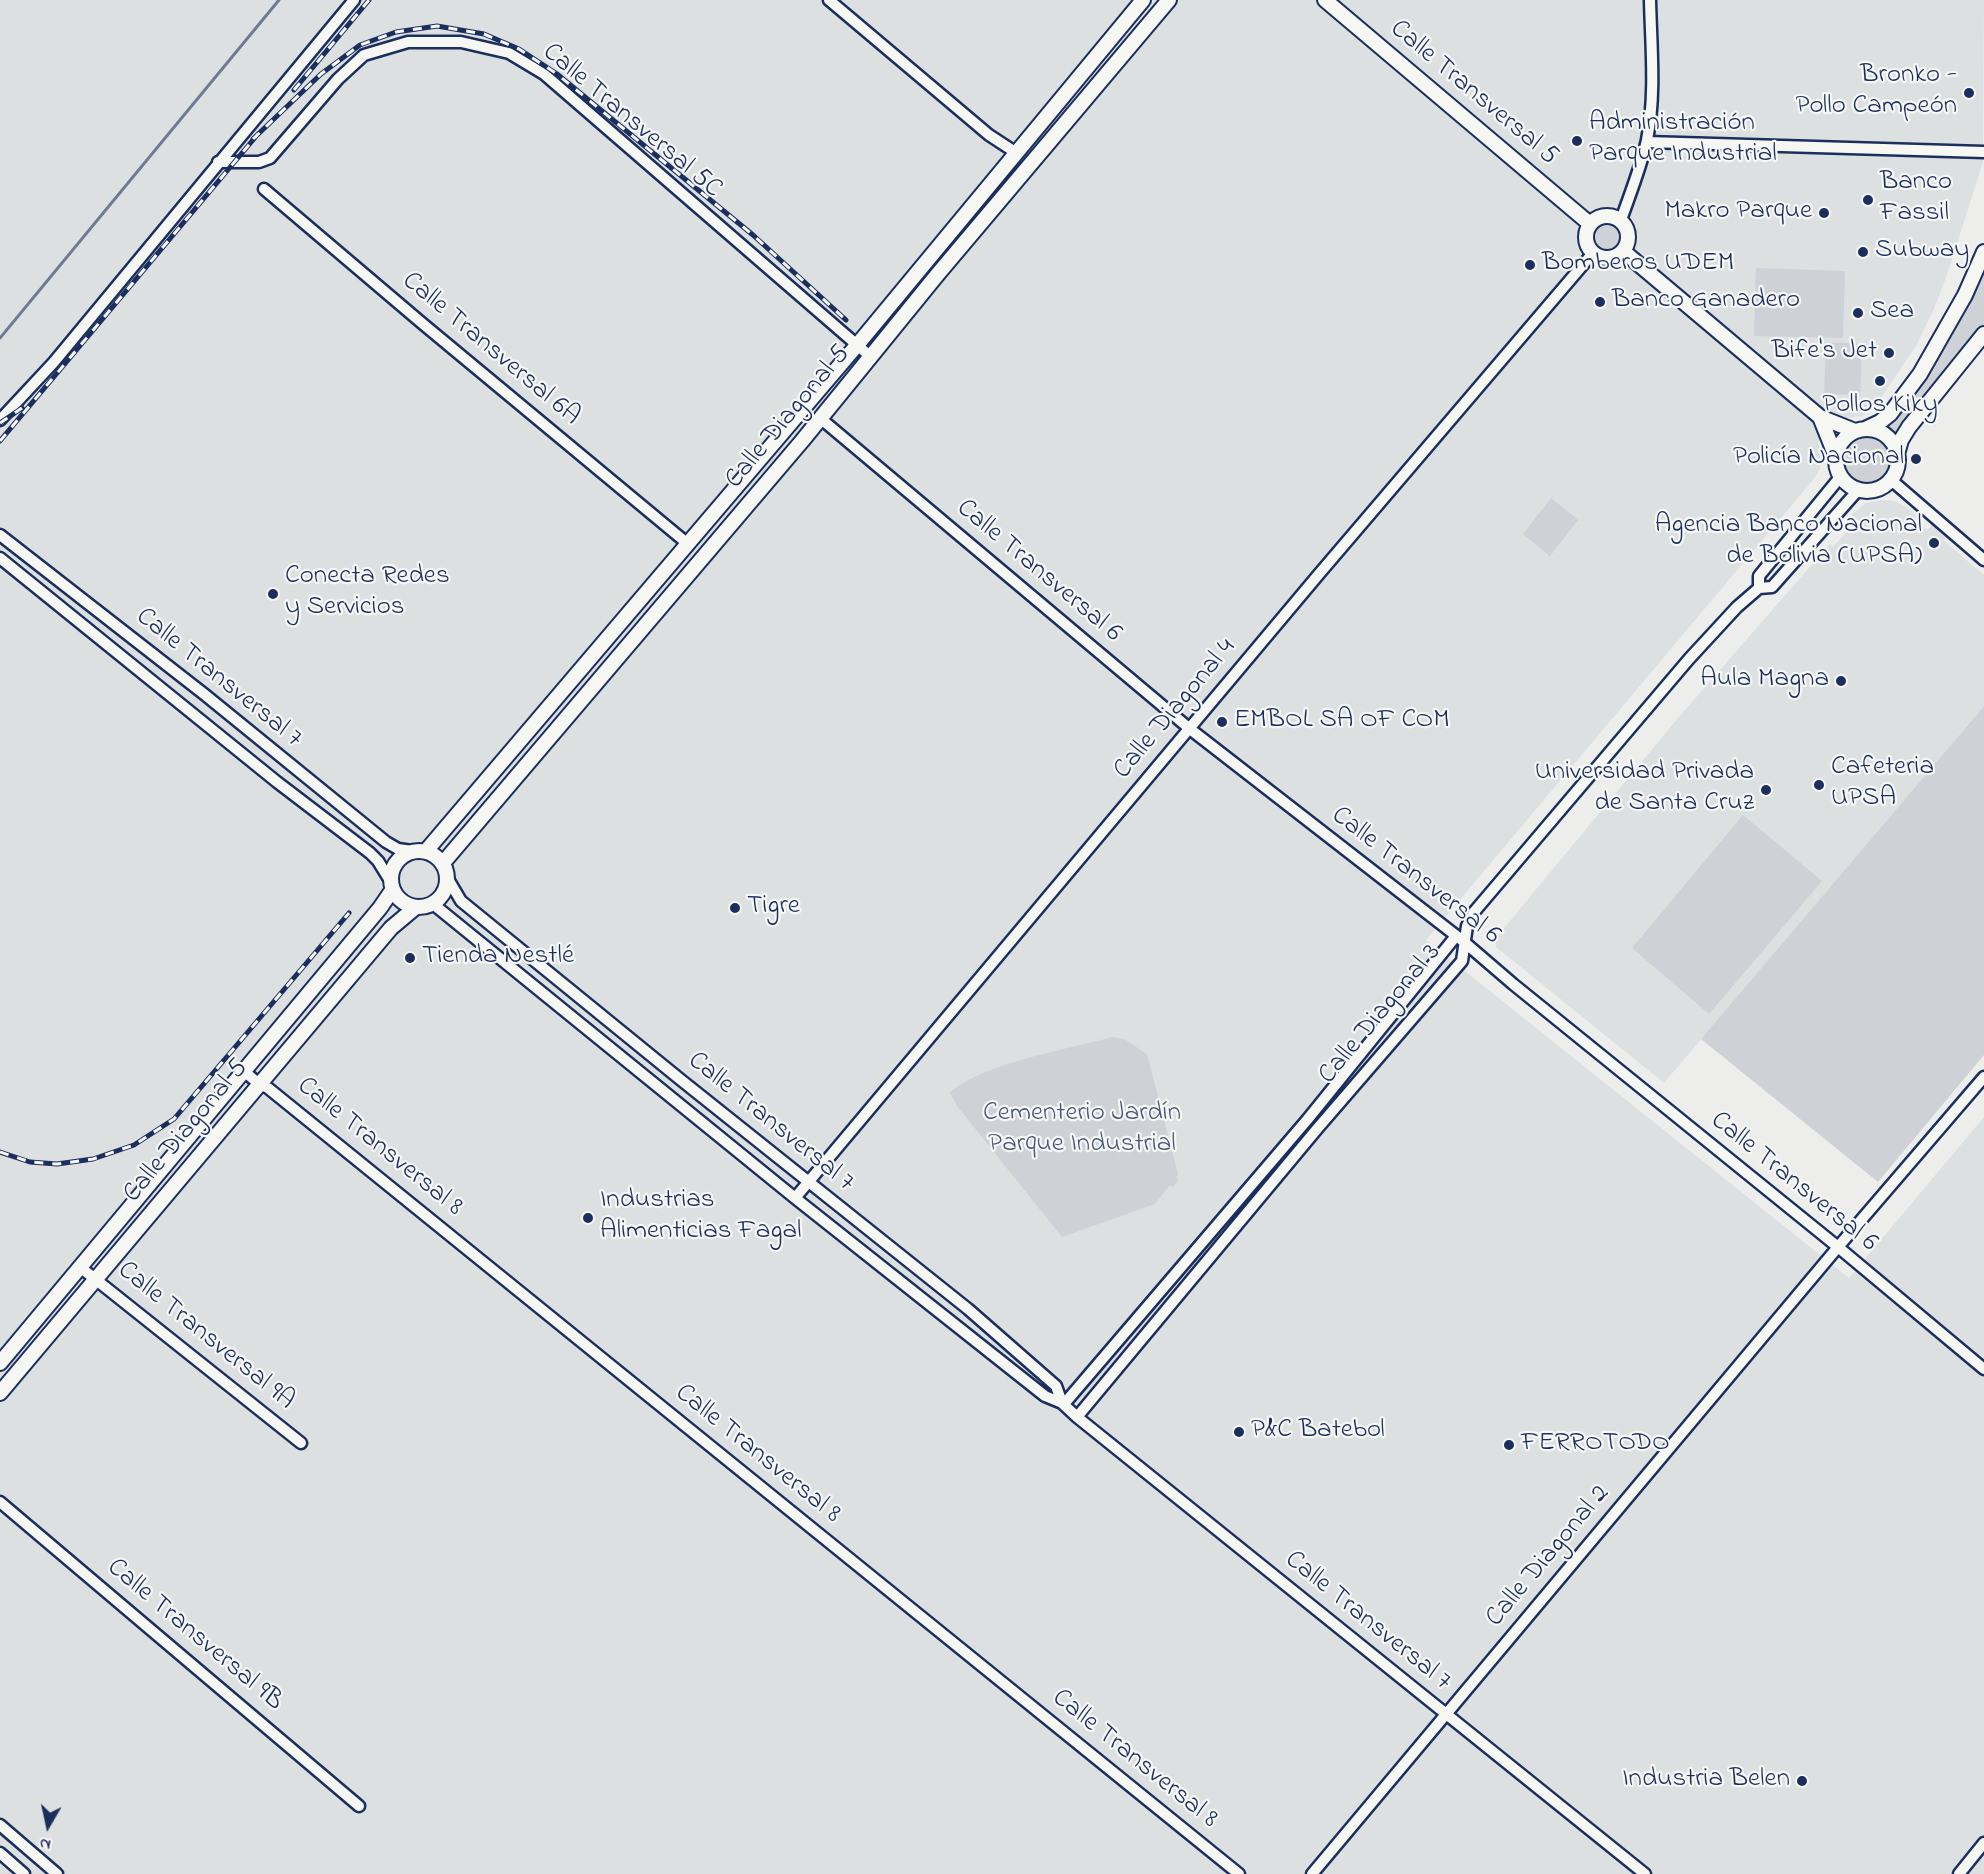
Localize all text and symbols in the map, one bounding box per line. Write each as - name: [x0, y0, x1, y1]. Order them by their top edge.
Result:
- street label: Calle Transversal 5: [1382, 14, 1564, 174]
- street label: Calle Transversal 5C: [535, 37, 727, 207]
- place label: Bronko - Pollo Campeón: [1795, 61, 1957, 124]
- marker: Bronko - Pollo Campeón: [1962, 86, 1976, 100]
- place label: Administración Parque Industrial: [1589, 109, 1777, 172]
- marker: Administración Parque Industrial: [1570, 134, 1584, 148]
- place label: Banco Fassil: [1880, 168, 1952, 231]
- marker: Banco Fassil: [1861, 193, 1875, 207]
- place label: Makro Parque: [1664, 197, 1812, 229]
- marker: Makro Parque: [1817, 206, 1831, 220]
- place label: Subway: [1875, 236, 1969, 268]
- marker: Subway: [1856, 245, 1870, 259]
- place label: Bomberos UDEM: [1542, 249, 1734, 281]
- marker: Bomberos UDEM: [1523, 258, 1537, 272]
- street label: Calle Transversal 6A: [394, 266, 586, 434]
- place label: Banco Ganadero: [1612, 286, 1800, 318]
- marker: Banco Ganadero: [1593, 295, 1607, 309]
- place label: Sea: [1870, 297, 1914, 329]
- marker: Sea: [1851, 306, 1865, 320]
- place label: Bife's Jet: [1772, 337, 1877, 369]
- street label: Calle Diagonal 5: [720, 340, 858, 496]
- marker: Bife's Jet: [1882, 346, 1896, 360]
- marker: Pollos Kiky: [1873, 374, 1887, 388]
- place label: Pollos Kiky: [1822, 391, 1938, 423]
- place label: Policía Nacional: [1733, 443, 1904, 475]
- marker: Policía Nacional: [1909, 452, 1923, 466]
- street label: Calle Transversal 6: [949, 493, 1127, 651]
- place label: Agencia Banco Nacional de Bolivia (UPSA): [1655, 511, 1922, 574]
- marker: Agencia Banco Nacional de Bolivia (UPSA): [1927, 536, 1941, 550]
- place label: Conecta Redes y Servicios: [285, 562, 450, 625]
- marker: Conecta Redes y Servicios: [266, 587, 280, 601]
- street label: Calle Transversal 7: [128, 602, 308, 756]
- street label: Calle Diagonal 4: [1108, 633, 1244, 787]
- place label: Aula Magna: [1700, 665, 1829, 697]
- marker: Aula Magna: [1834, 674, 1848, 688]
- place label: EMBOL SA OF COM: [1234, 706, 1450, 738]
- marker: EMBOL SA OF COM: [1215, 715, 1229, 729]
- place label: Cafeteria UPSA: [1831, 753, 1934, 816]
- place label: Universidad Privada de Santa Cruz: [1535, 758, 1754, 821]
- marker: Cafeteria UPSA: [1812, 778, 1826, 792]
- marker: Universidad Privada de Santa Cruz: [1759, 783, 1773, 797]
- street label: Calle Transversal 6: [1324, 801, 1506, 953]
- place label: Tigre: [747, 892, 800, 924]
- marker: Tigre: [728, 901, 742, 915]
- street label: Calle Diagonal 3: [1313, 938, 1449, 1092]
- place label: Tienda Nestlé: [422, 942, 574, 974]
- marker: Tienda Nestlé: [403, 951, 417, 965]
- street label: Calle Transversal 7: [680, 1046, 860, 1200]
- street label: Calle Diagonal 5: [118, 1054, 256, 1210]
- street label: Calle Transversal 8: [289, 1071, 469, 1225]
- park label: Cementerio Jardín Parque Industrial: [983, 1099, 1181, 1162]
- street label: Calle Transversal 6: [1703, 1106, 1883, 1260]
- place label: Industrias Alimenticias Fagal: [600, 1186, 802, 1249]
- marker: Industrias Alimenticias Fagal: [581, 1211, 595, 1225]
- street label: Calle Transversal 9A: [110, 1256, 300, 1418]
- street label: Calle Transversal 8: [667, 1378, 847, 1532]
- place label: P&C Batebol: [1251, 1416, 1385, 1448]
- marker: P&C Batebol: [1232, 1425, 1246, 1439]
- place label: FERROTODO: [1521, 1429, 1670, 1461]
- marker: FERROTODO: [1502, 1438, 1516, 1452]
- street label: Calle Diagonal 2: [1480, 1479, 1618, 1635]
- street label: Calle Transversal 7: [1277, 1545, 1457, 1699]
- street label: Calle Transversal 9B: [99, 1553, 289, 1719]
- street label: Calle Transversal 8: [1044, 1683, 1224, 1837]
- place label: Industria Belen: [1622, 1765, 1790, 1797]
- marker: Industria Belen: [1795, 1774, 1809, 1788]
- north arrow: [18, 1796, 78, 1856]
- text: N: [38, 1831, 52, 1856]

